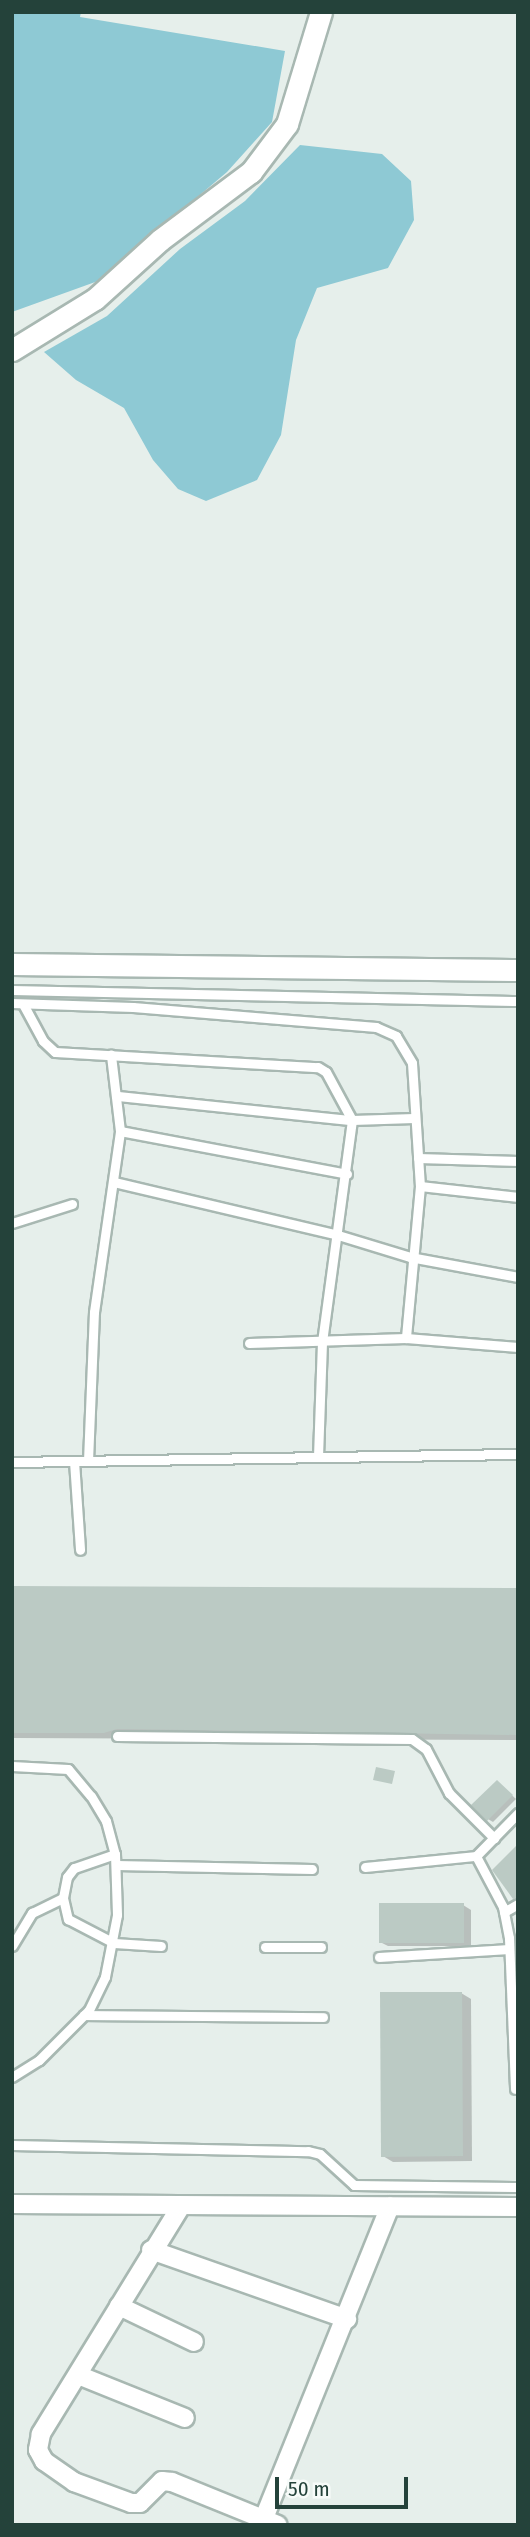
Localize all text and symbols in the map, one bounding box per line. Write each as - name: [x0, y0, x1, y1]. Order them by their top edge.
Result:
- scale bar: [278, 2464, 411, 2508]
- text: 50 m: [288, 2476, 330, 2502]

